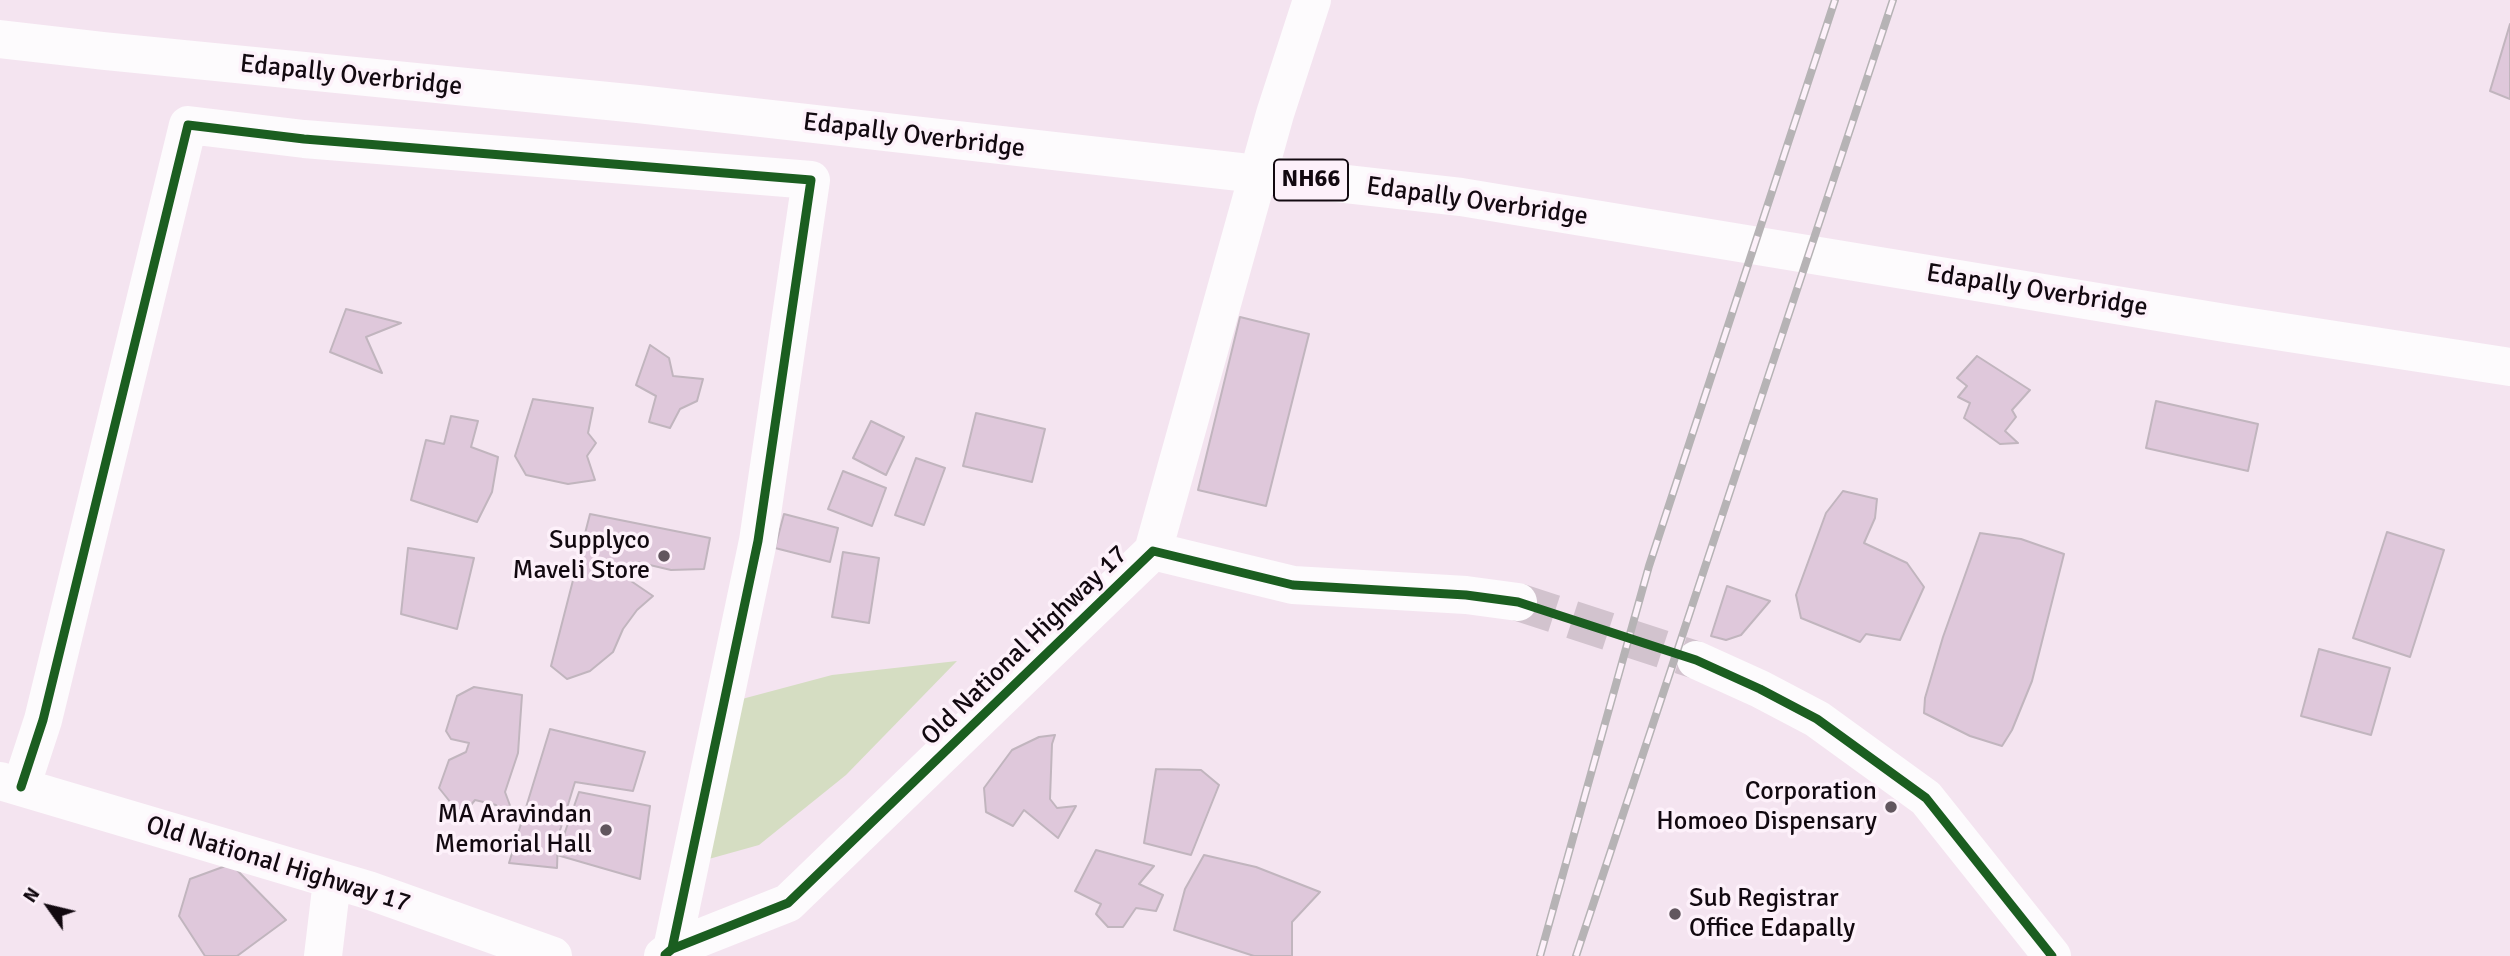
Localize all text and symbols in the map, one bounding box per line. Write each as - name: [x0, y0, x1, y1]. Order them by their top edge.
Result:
- street label: Edapally Overbridge: [238, 49, 464, 103]
- street label: Edapally Overbridge: [801, 107, 1027, 165]
- road number: NH66: [1274, 160, 1348, 200]
- street label: Edapally Overbridge: [1364, 171, 1590, 233]
- street label: Edapally Overbridge: [1924, 258, 2150, 324]
- place label: Supplyco Maveli Store: [513, 525, 650, 586]
- street label: Old National Highway 17: [915, 539, 1135, 753]
- marker: Supplyco Maveli Store: [656, 548, 672, 564]
- place label: Corporation Homoeo Dispensary: [1656, 776, 1877, 838]
- place label: MA Aravindan Memorial Hall: [434, 799, 592, 860]
- marker: Corporation Homoeo Dispensary: [1883, 799, 1899, 815]
- street label: Old National Highway 17: [142, 810, 414, 920]
- marker: MA Aravindan Memorial Hall: [598, 822, 614, 838]
- north arrow: [14, 872, 84, 942]
- text: N: [18, 883, 45, 907]
- place label: Sub Registrar Office Edapally: [1689, 883, 1855, 944]
- marker: Sub Registrar Office Edapally: [1667, 906, 1683, 922]

